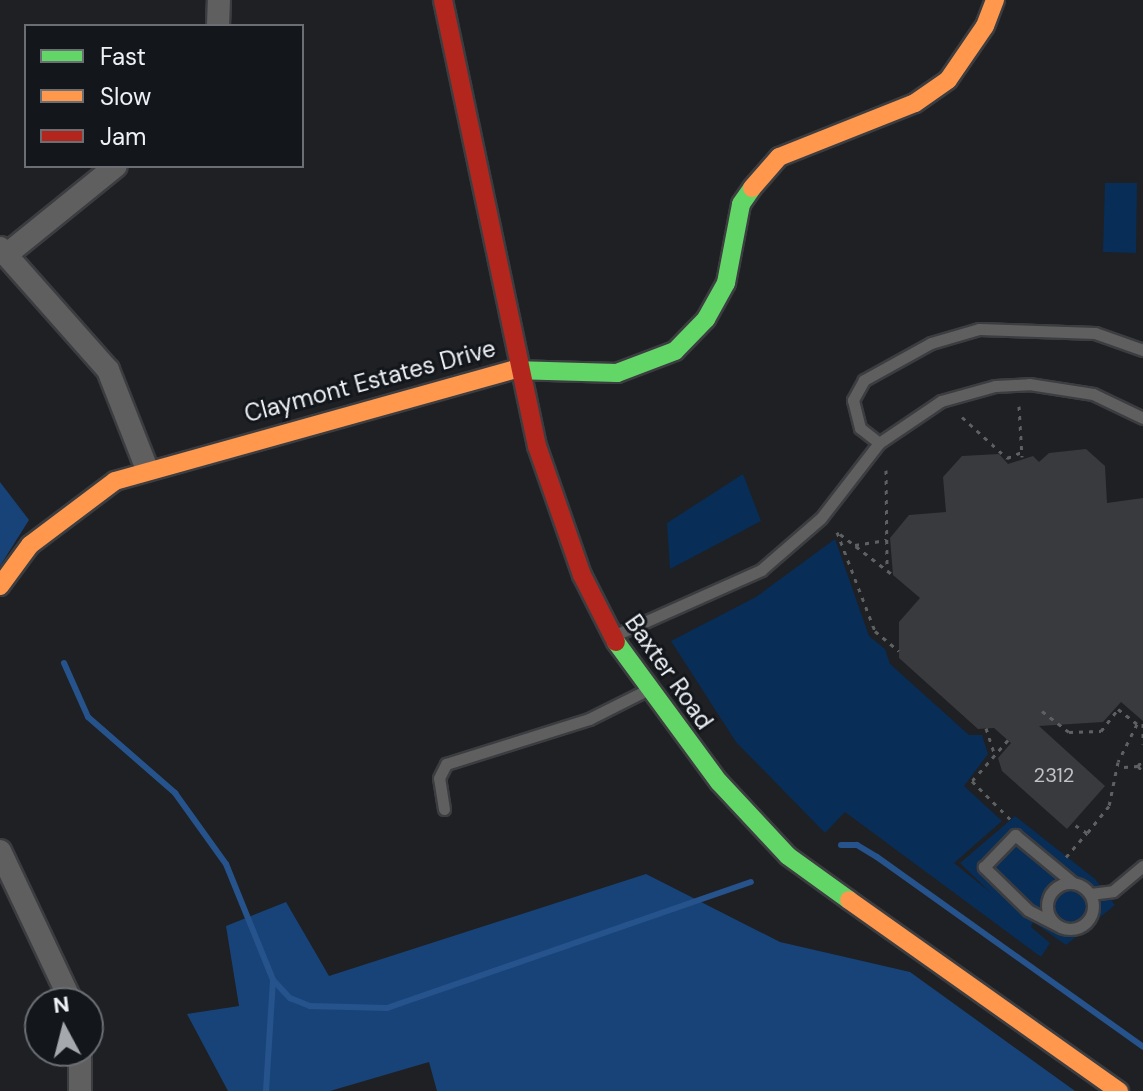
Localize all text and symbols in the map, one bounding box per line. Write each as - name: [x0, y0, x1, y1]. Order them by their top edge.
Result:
- legend: [24, 24, 304, 168]
- text: Fast: [100, 41, 146, 72]
- text: Slow: [100, 81, 151, 112]
- text: Jam: [100, 121, 146, 152]
- street label: Claymont Estates Drive: [241, 334, 499, 428]
- street label: Baxter Road: [619, 609, 719, 735]
- house number: 2312: [1034, 763, 1074, 787]
- north arrow: [24, 987, 104, 1067]
- text: N: [52, 989, 71, 1020]

